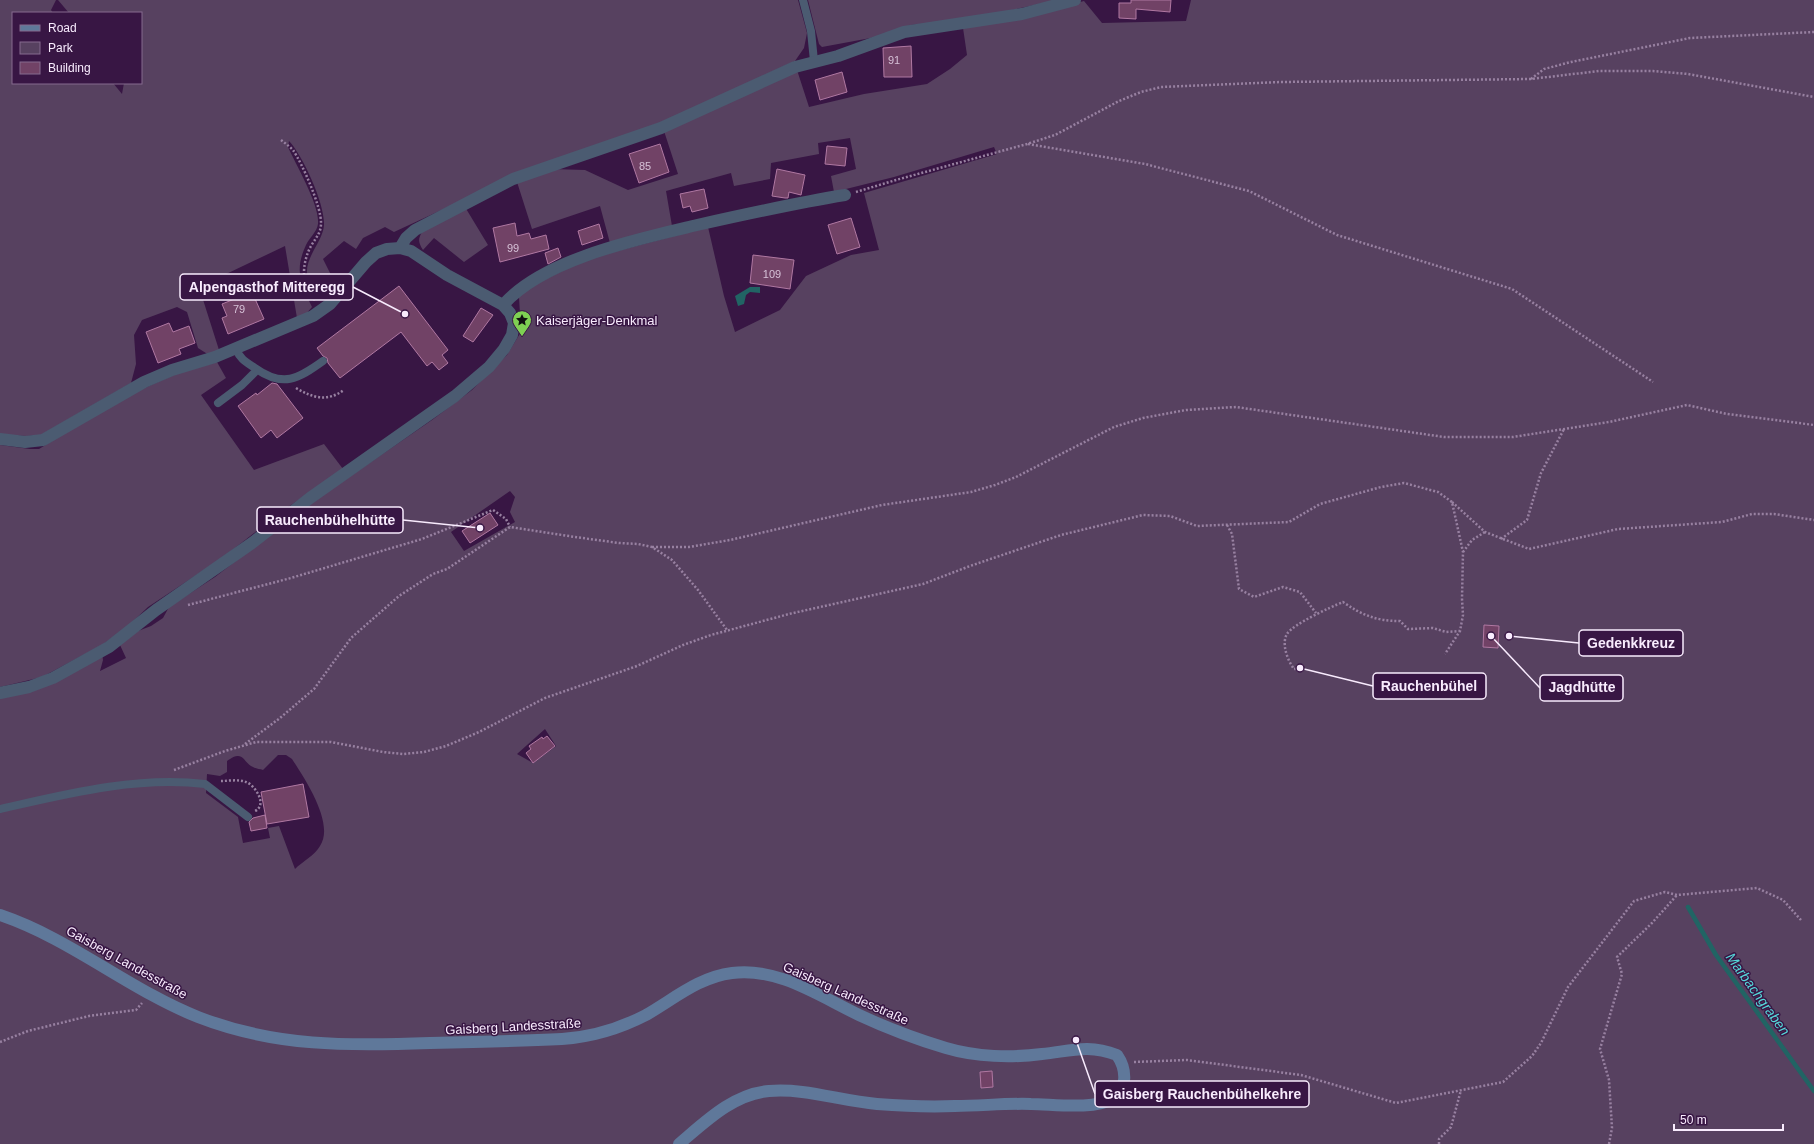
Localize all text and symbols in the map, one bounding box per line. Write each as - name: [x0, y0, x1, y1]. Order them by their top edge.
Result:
- legend: [12, 12, 142, 84]
- text: Road: [48, 21, 77, 35]
- text: Park: [48, 41, 74, 55]
- house number: 91: [888, 54, 900, 66]
- text: Building: [48, 61, 91, 75]
- house number: 85: [639, 160, 651, 172]
- house number: 99: [507, 242, 519, 254]
- house number: 109: [763, 268, 781, 280]
- callout: Alpengasthof Mitteregg: [180, 274, 353, 300]
- text: Alpengasthof Mitteregg: [189, 279, 345, 295]
- house number: 79: [233, 303, 245, 315]
- place icon: Kaiserjäger-Denkmal: [511, 309, 533, 337]
- place label: Kaiserjäger-Denkmal: [536, 313, 657, 328]
- callout: Rauchenbühelhütte: [257, 507, 403, 533]
- text: Rauchenbühelhütte: [265, 512, 396, 528]
- callout: Gedenkkreuz: [1579, 630, 1683, 656]
- text: Gedenkkreuz: [1587, 635, 1675, 651]
- callout: Rauchenbühel: [1373, 673, 1486, 699]
- callout: Jagdhütte: [1540, 675, 1623, 701]
- text: Rauchenbühel: [1381, 678, 1477, 694]
- text: Jagdhütte: [1549, 679, 1616, 695]
- street label: Gaisberg Landesstraße: [64, 923, 190, 1002]
- water label: Marbachgraben: [1723, 950, 1793, 1039]
- street label: Gaisberg Landesstraße: [781, 959, 911, 1028]
- street label: Gaisberg Landesstraße: [445, 1015, 581, 1038]
- callout: Gaisberg Rauchenbühelkehre: [1095, 1081, 1309, 1107]
- text: Gaisberg Rauchenbühelkehre: [1103, 1086, 1301, 1102]
- scale bar: [1674, 1106, 1783, 1132]
- text: 50 m: [1680, 1113, 1707, 1127]

